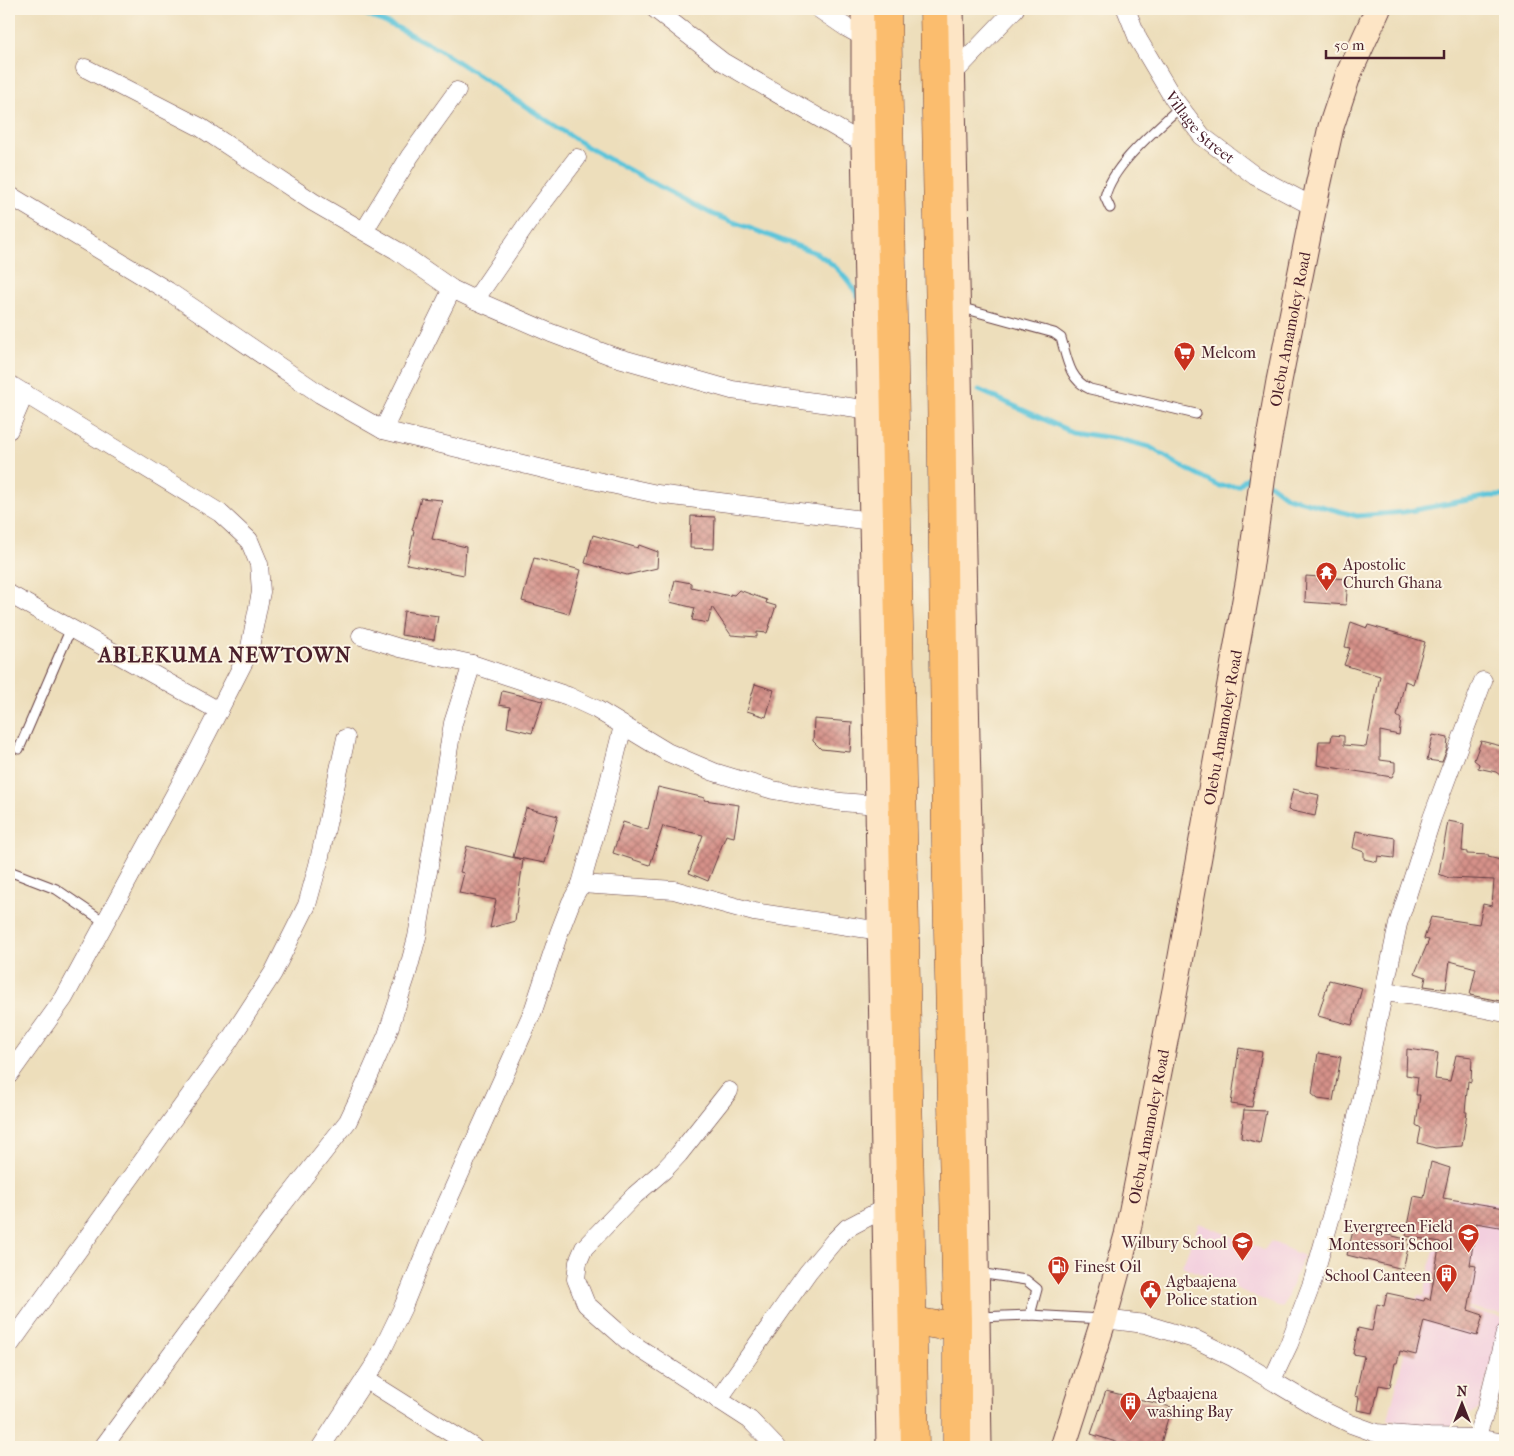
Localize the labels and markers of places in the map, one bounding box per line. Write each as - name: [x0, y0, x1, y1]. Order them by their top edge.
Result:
- supermarket icon: Melcom: [1173, 340, 1197, 371]
- place label: Melcom: [1201, 343, 1257, 362]
- place label: Apostolic Church Ghana: [1342, 555, 1443, 592]
- temple icon: Apostolic Church Ghana: [1315, 561, 1339, 592]
- place label: Evergreen Field Montessori School: [1328, 1217, 1454, 1254]
- school or university icon: Evergreen Field Montessori School: [1457, 1223, 1481, 1254]
- school or university icon: Wilbury School: [1231, 1230, 1255, 1261]
- place label: Wilbury School: [1121, 1233, 1228, 1252]
- fuel station icon: Finest Oil: [1046, 1254, 1070, 1285]
- place label: Finest Oil: [1074, 1257, 1142, 1276]
- building icon: School Canteen: [1435, 1263, 1459, 1294]
- place label: School Canteen: [1325, 1266, 1432, 1285]
- place label: Agbaajena Police station: [1165, 1272, 1258, 1309]
- public building icon: Agbaajena Police station: [1138, 1278, 1162, 1309]
- place label: Agbaajena washing Bay: [1146, 1384, 1234, 1421]
- building icon: Agbaajena washing Bay: [1119, 1390, 1143, 1421]

